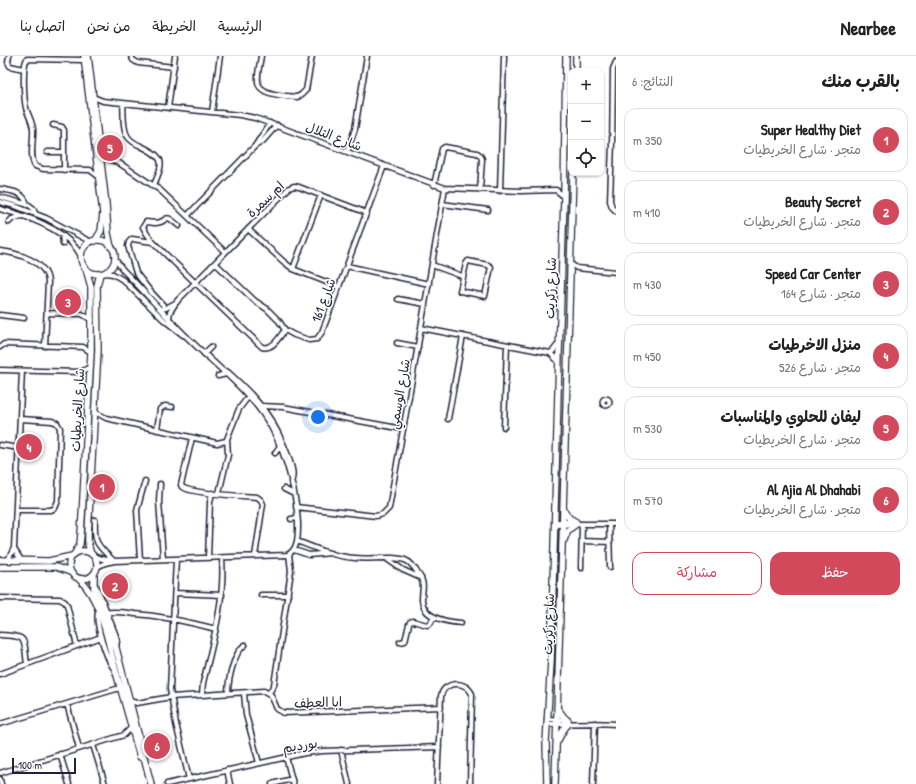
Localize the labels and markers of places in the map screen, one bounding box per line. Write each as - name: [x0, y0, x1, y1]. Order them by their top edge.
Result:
- pin: 5: [97, 133, 123, 163]
- pin: 3: [55, 287, 81, 317]
- pin: 4: [16, 432, 42, 462]
- pin: 1: [89, 472, 115, 502]
- pin: 2: [102, 571, 128, 601]
- pin: 6: [144, 731, 170, 761]

